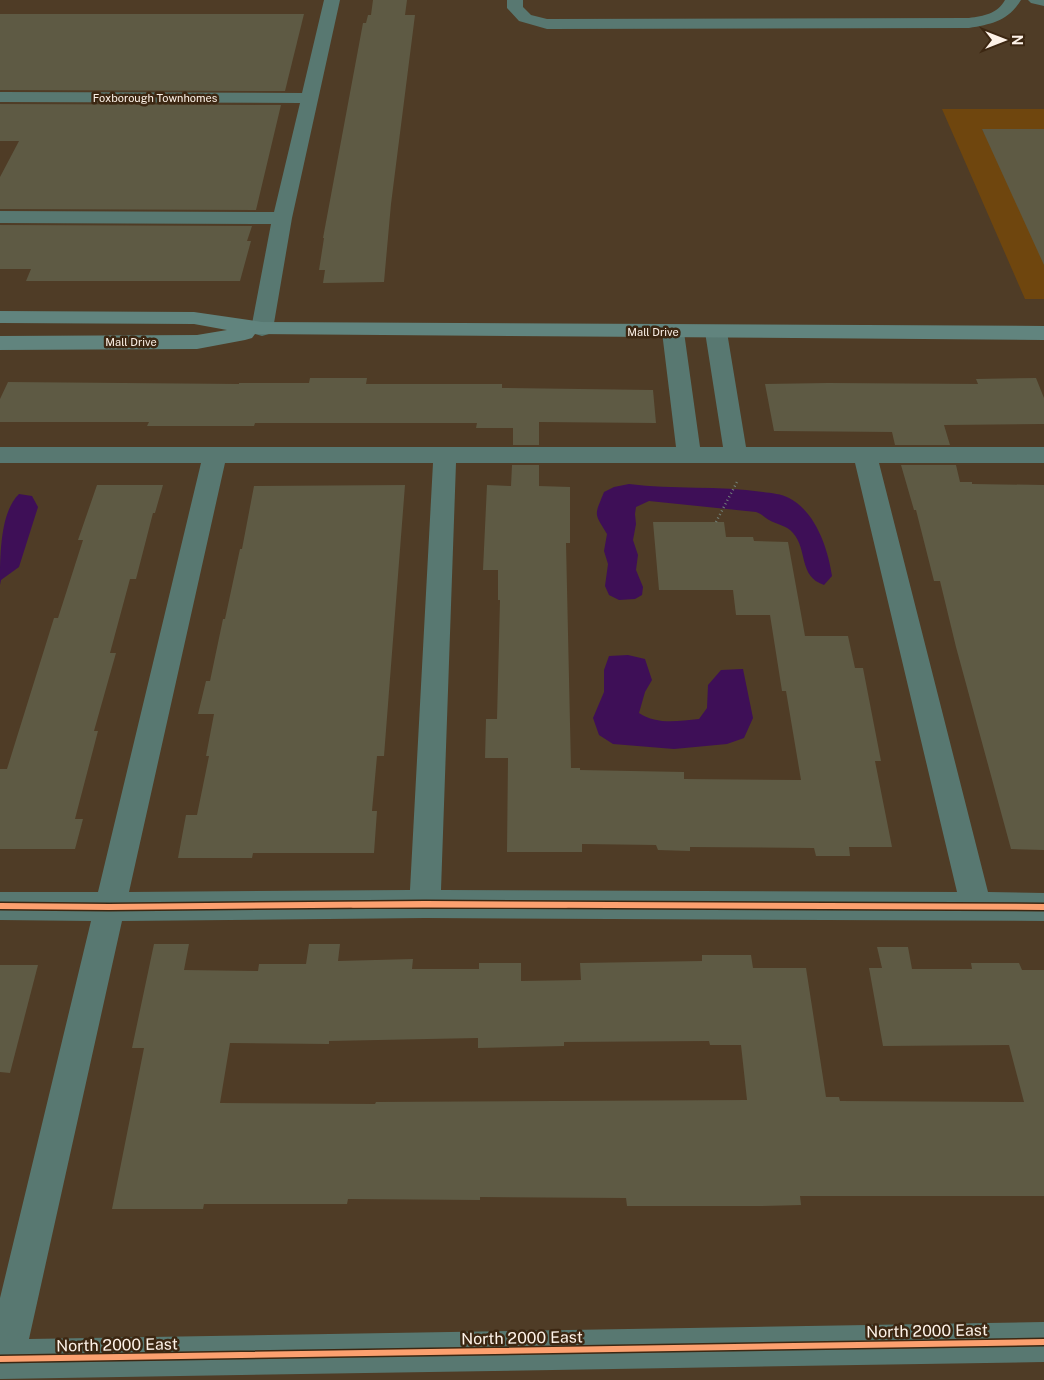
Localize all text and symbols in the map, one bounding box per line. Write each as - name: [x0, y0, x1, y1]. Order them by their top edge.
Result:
- north arrow: [979, 15, 1029, 65]
- text: N: [1009, 35, 1025, 45]
- street label: Foxborough Townhomes: [93, 92, 218, 104]
- street label: Mall Drive: [627, 326, 679, 338]
- street label: Mall Drive: [105, 336, 157, 348]
- street label: North 2000 East: [866, 1320, 988, 1342]
- street label: North 2000 East: [461, 1327, 583, 1349]
- street label: North 2000 East: [56, 1334, 178, 1356]

